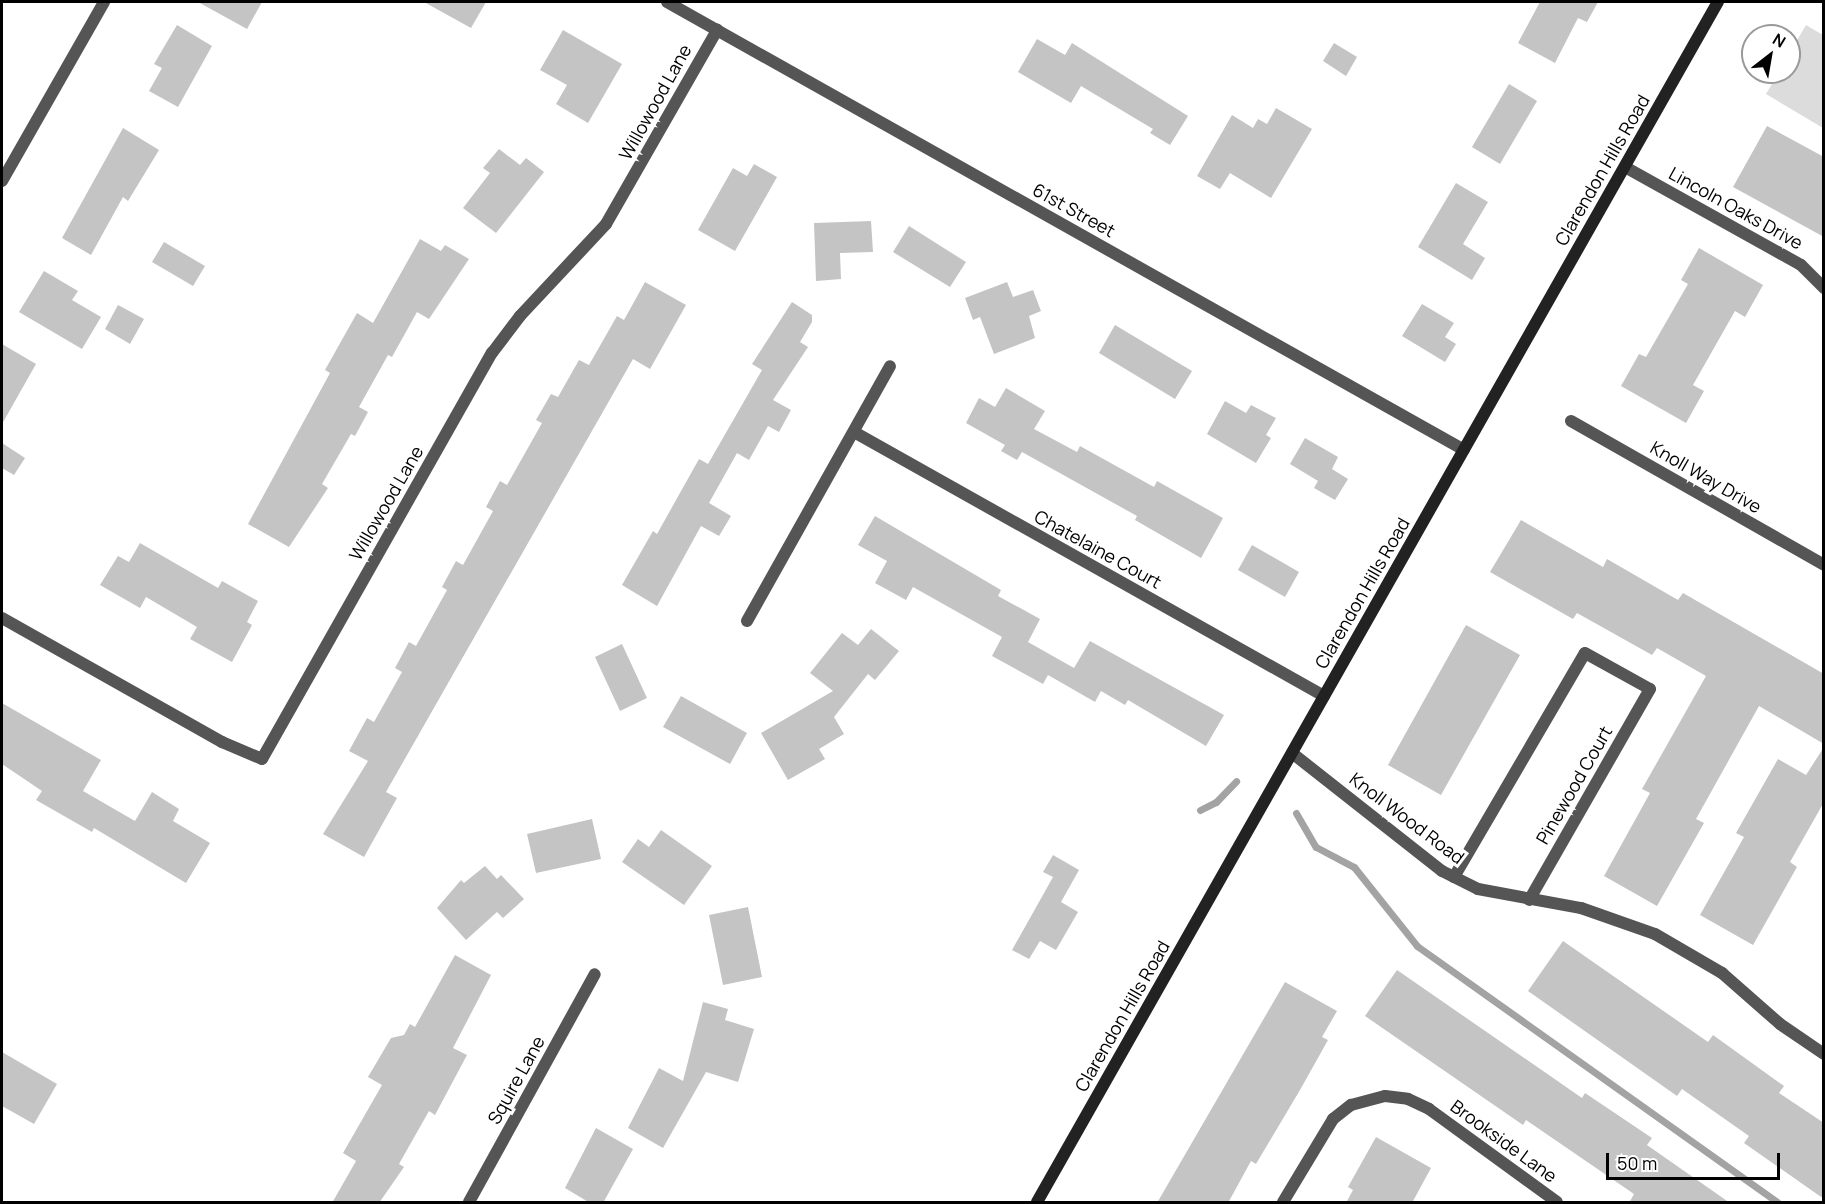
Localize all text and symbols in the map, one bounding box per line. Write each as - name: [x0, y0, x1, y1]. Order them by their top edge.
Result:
- north arrow: [1741, 24, 1801, 84]
- text: N: [1769, 28, 1790, 53]
- street label: Willowood Lane: [614, 40, 696, 164]
- street label: Clarendon Hills Road: [1550, 91, 1654, 249]
- street label: Lincoln Oaks Drive: [1665, 162, 1807, 254]
- street label: 61st Street: [1029, 178, 1119, 242]
- street label: Knoll Way Drive: [1647, 436, 1765, 518]
- street label: Willowood Lane: [344, 442, 428, 564]
- street label: Chatelaine Court: [1031, 505, 1165, 593]
- street label: Clarendon Hills Road: [1310, 514, 1414, 672]
- street label: Pinewood Court: [1531, 722, 1617, 848]
- street label: Knoll Wood Road: [1345, 768, 1469, 868]
- street label: Clarendon Hills Road: [1070, 937, 1174, 1095]
- street label: Squire Lane: [483, 1032, 549, 1128]
- street label: Brookside Lane: [1447, 1095, 1561, 1187]
- scale bar: [1609, 1141, 1783, 1179]
- text: 50 m: [1617, 1151, 1657, 1175]

